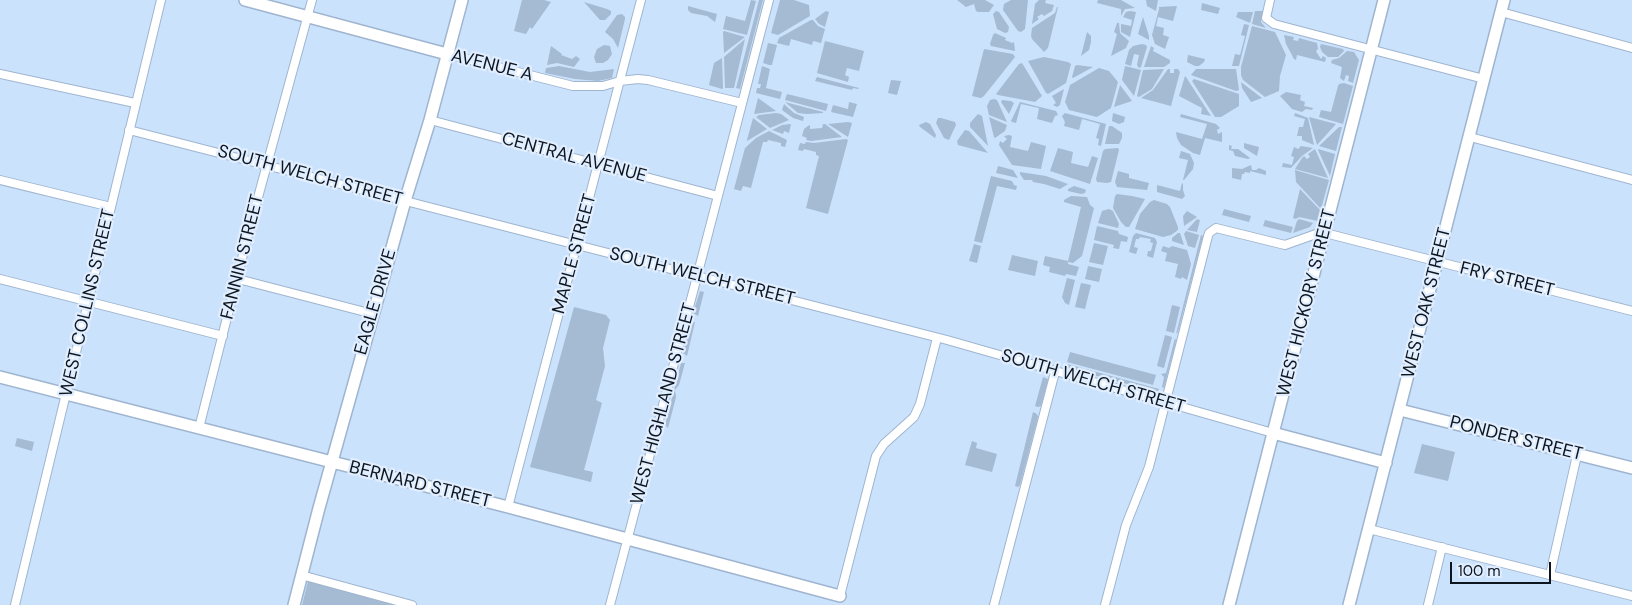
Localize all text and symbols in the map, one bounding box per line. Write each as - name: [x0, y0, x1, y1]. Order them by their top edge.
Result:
- street label: AVENUE A: [449, 45, 535, 87]
- street label: CENTRAL AVENUE: [499, 128, 649, 188]
- street label: SOUTH WELCH STREET: [215, 141, 405, 211]
- street label: FANNIN STREET: [217, 192, 269, 322]
- street label: MAPLE STREET: [549, 192, 601, 316]
- street label: WEST COLLINS STREET: [56, 207, 120, 399]
- street label: WEST HICKORY STREET: [1273, 207, 1341, 399]
- street label: WEST OAK STREET: [1398, 226, 1456, 380]
- street label: SOUTH WELCH STREET: [607, 243, 797, 311]
- street label: EAGLE DRIVE: [351, 247, 401, 357]
- street label: FRY STREET: [1458, 258, 1556, 302]
- street label: WEST HIGHLAND STREET: [627, 301, 701, 507]
- street label: SOUTH WELCH STREET: [998, 345, 1188, 419]
- street label: PONDER STREET: [1447, 412, 1585, 466]
- street label: BERNARD STREET: [347, 457, 493, 513]
- scale bar: [1452, 552, 1553, 584]
- text: 100 m: [1458, 561, 1501, 581]

